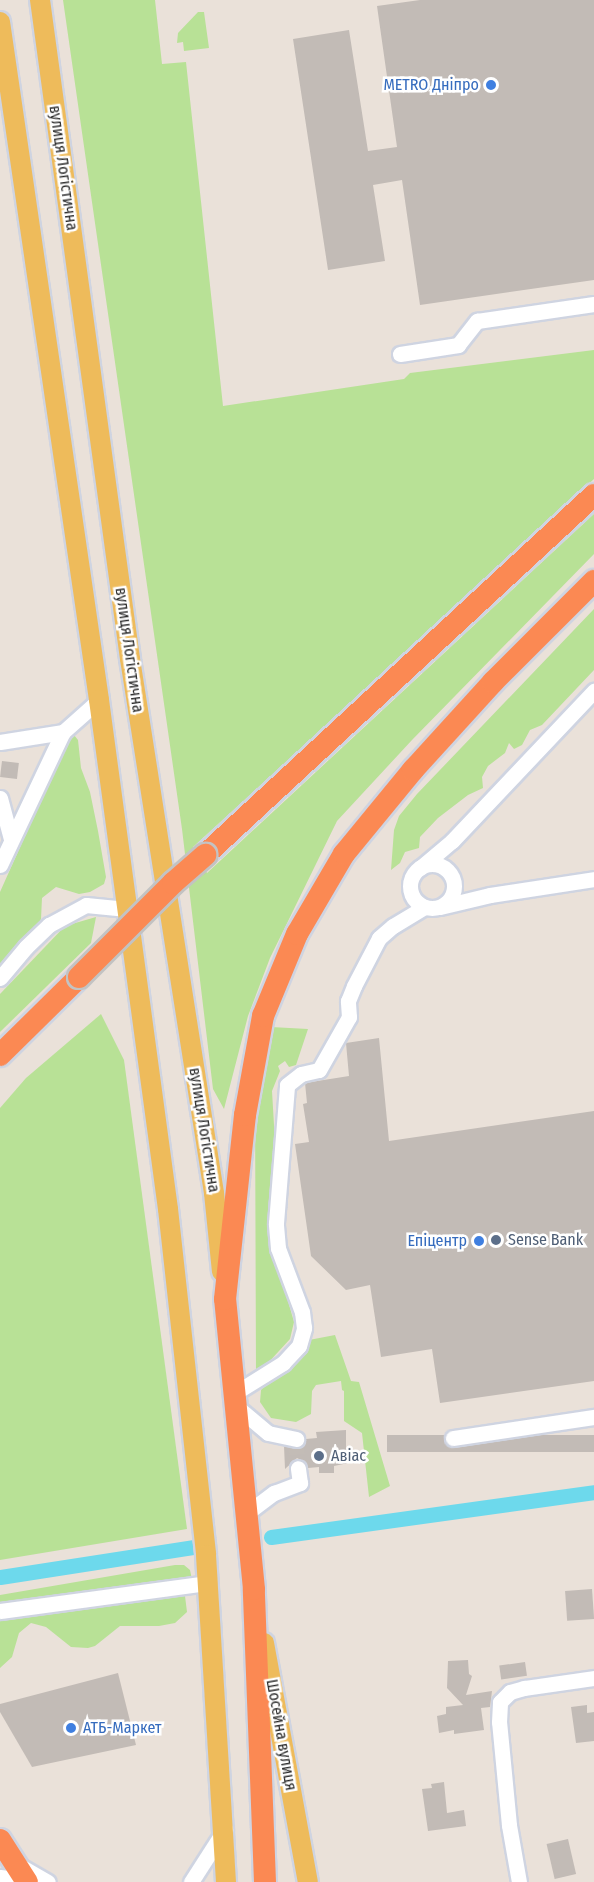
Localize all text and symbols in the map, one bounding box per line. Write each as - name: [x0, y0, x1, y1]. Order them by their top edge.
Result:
- place label: METRO Дніпро: [383, 75, 479, 95]
- marker: METRO Дніпро: [484, 78, 498, 92]
- street label: вулиця Логістична: [45, 104, 81, 232]
- street label: вулиця Логістична: [111, 586, 147, 714]
- street label: вулиця Логістична: [185, 1066, 223, 1194]
- place label: Sense Bank: [508, 1230, 583, 1250]
- place label: Епіцентр: [407, 1231, 467, 1251]
- marker: Sense Bank: [489, 1233, 503, 1247]
- marker: Епіцентр: [472, 1234, 486, 1248]
- place label: Авіас: [331, 1446, 366, 1466]
- marker: Авіас: [312, 1449, 326, 1463]
- street label: Шосейна вулиця: [262, 1678, 300, 1792]
- place label: АТБ-Маркет: [83, 1718, 161, 1738]
- marker: АТБ-Маркет: [64, 1721, 78, 1735]

